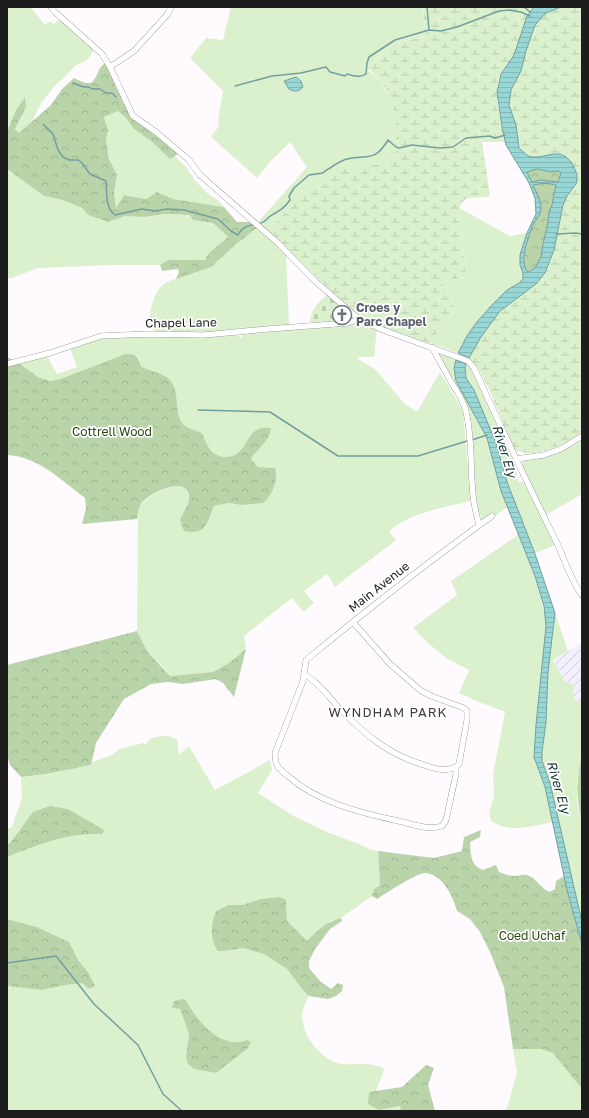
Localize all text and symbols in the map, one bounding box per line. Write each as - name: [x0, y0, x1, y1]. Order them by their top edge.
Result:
- place label: Croes y Parc Chapel: [356, 300, 426, 329]
- church icon: Croes y Parc Chapel: [331, 304, 353, 326]
- street label: Chapel Lane: [145, 314, 217, 331]
- water label: River Ely: [489, 423, 521, 481]
- park label: Cottrell Wood: [72, 424, 152, 439]
- street label: Main Avenue: [345, 558, 412, 615]
- district label: WYNDHAM PARK: [328, 704, 448, 720]
- water label: River Ely: [544, 759, 575, 817]
- park label: Coed Uchaf: [499, 928, 566, 943]

